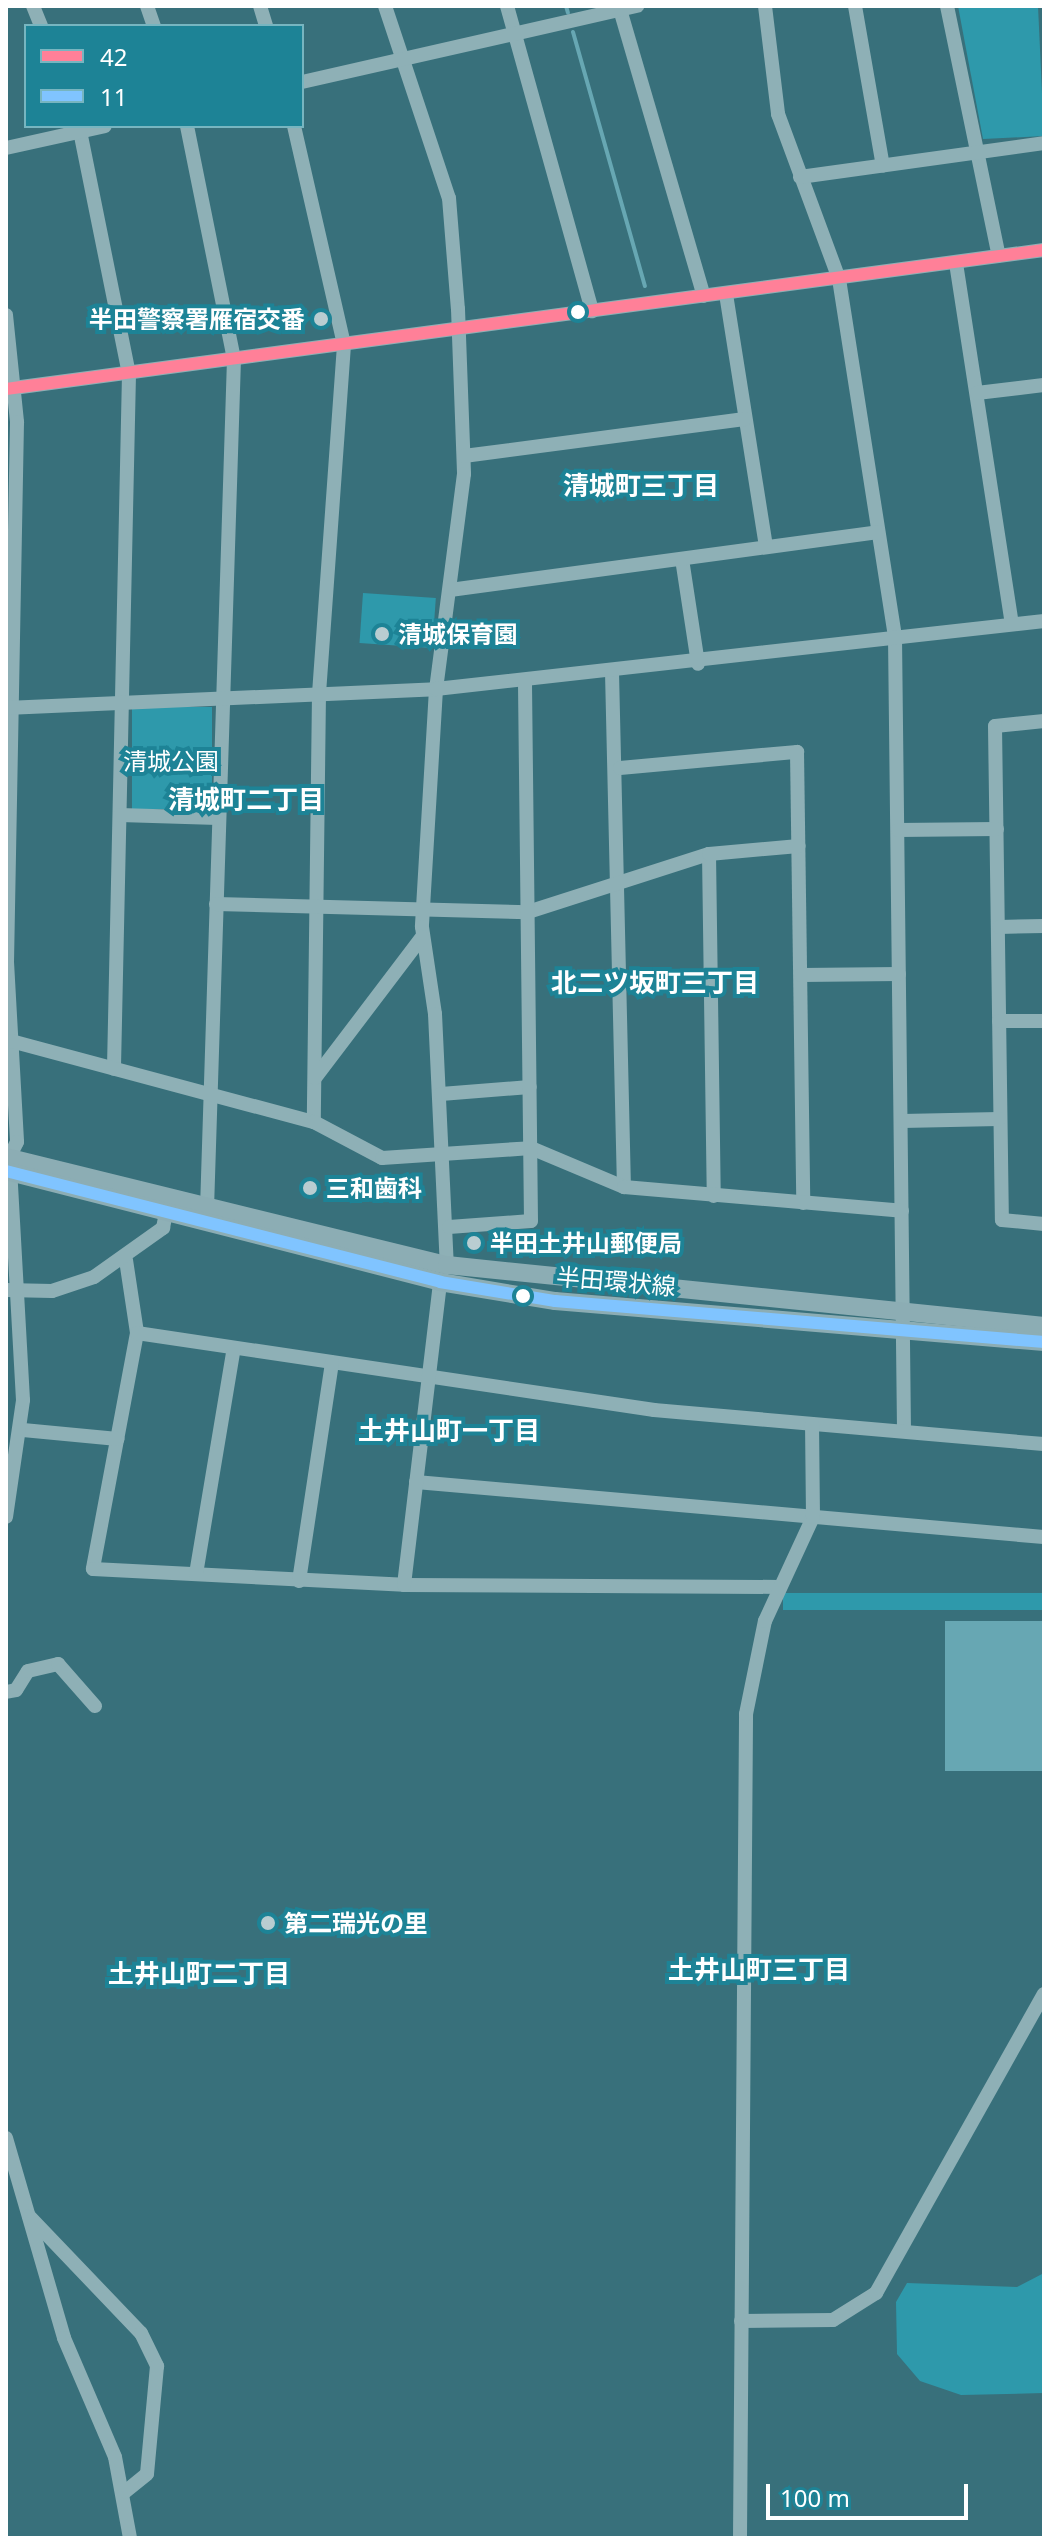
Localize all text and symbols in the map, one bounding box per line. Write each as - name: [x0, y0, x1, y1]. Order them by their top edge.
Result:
- legend: [24, 24, 304, 128]
- text: 42: [100, 40, 127, 73]
- text: 11: [100, 80, 127, 113]
- unlabelled marker: [570, 304, 586, 320]
- place label: 半田警察署雁宿交番: [89, 305, 305, 333]
- marker: 半田警察署雁宿交番: [312, 310, 330, 328]
- district label: 清城町三丁目: [563, 470, 719, 502]
- place label: 清城保育園: [398, 620, 518, 648]
- marker: 清城保育園: [373, 625, 391, 643]
- park label: 清城公園: [123, 747, 219, 775]
- district label: 清城町二丁目: [168, 784, 324, 816]
- district label: 北二ツ坂町三丁目: [551, 967, 759, 999]
- place label: 三和歯科: [326, 1174, 422, 1202]
- marker: 三和歯科: [301, 1179, 319, 1197]
- place label: 半田土井山郵便局: [490, 1229, 682, 1257]
- marker: 半田土井山郵便局: [465, 1234, 483, 1252]
- street label: 半田環状線: [555, 1261, 677, 1301]
- unlabelled marker: [515, 1288, 531, 1304]
- district label: 土井山町一丁目: [358, 1415, 540, 1447]
- place label: 第二瑞光の里: [284, 1909, 428, 1937]
- marker: 第二瑞光の里: [259, 1914, 277, 1932]
- district label: 土井山町三丁目: [668, 1954, 850, 1986]
- district label: 土井山町二丁目: [108, 1958, 290, 1990]
- scale bar: [770, 2468, 972, 2518]
- text: 100 m: [780, 2481, 850, 2514]

